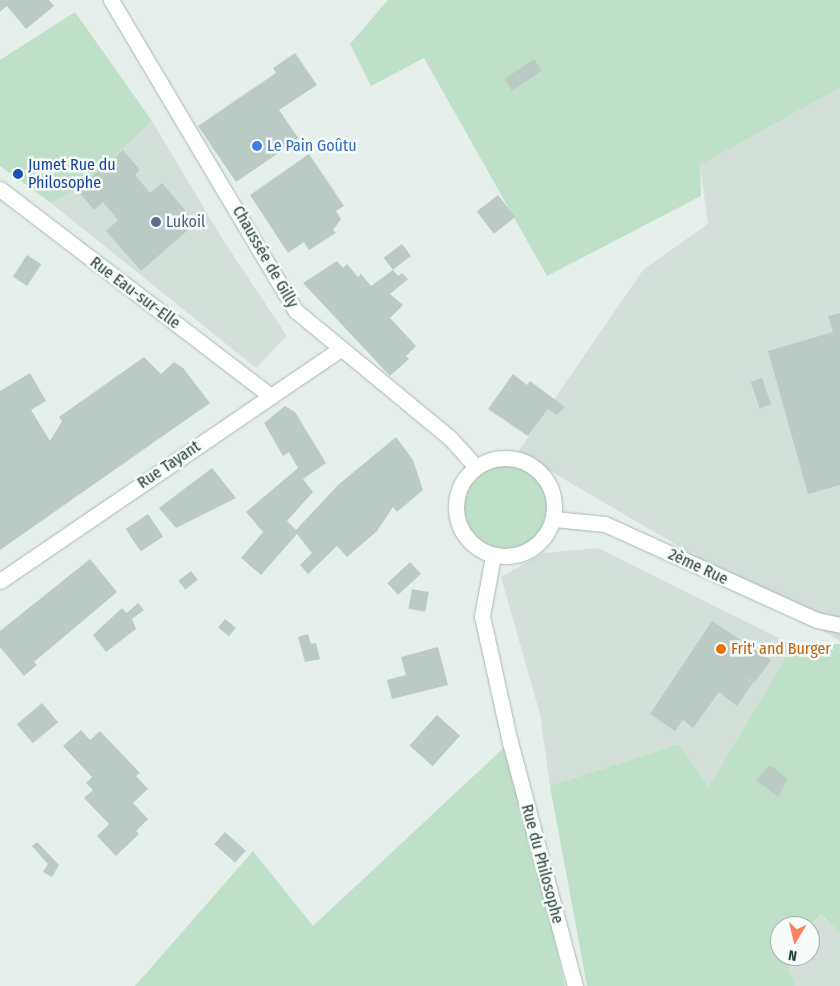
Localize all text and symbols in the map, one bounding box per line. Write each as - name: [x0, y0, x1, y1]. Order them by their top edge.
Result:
- place label: Le Pain Goûtu: [267, 136, 357, 156]
- marker: Le Pain Goûtu: [251, 140, 263, 152]
- place label: Jumet Rue du Philosophe: [28, 155, 116, 193]
- marker: Jumet Rue du Philosophe: [12, 168, 24, 180]
- street label: Chaussée de Gilly: [228, 203, 302, 311]
- place label: Lukoil: [166, 212, 205, 232]
- marker: Lukoil: [150, 216, 162, 228]
- street label: Rue Eau-sur-Elle: [86, 253, 184, 333]
- street label: Rue Tayant: [134, 437, 204, 493]
- street label: 2ème Rue: [665, 545, 731, 589]
- place label: Frit' and Burger: [731, 639, 831, 659]
- marker: Frit' and Burger: [715, 643, 727, 655]
- street label: Rue du Philosophe: [517, 802, 567, 926]
- north arrow: [770, 916, 820, 966]
- text: N: [787, 946, 798, 964]

